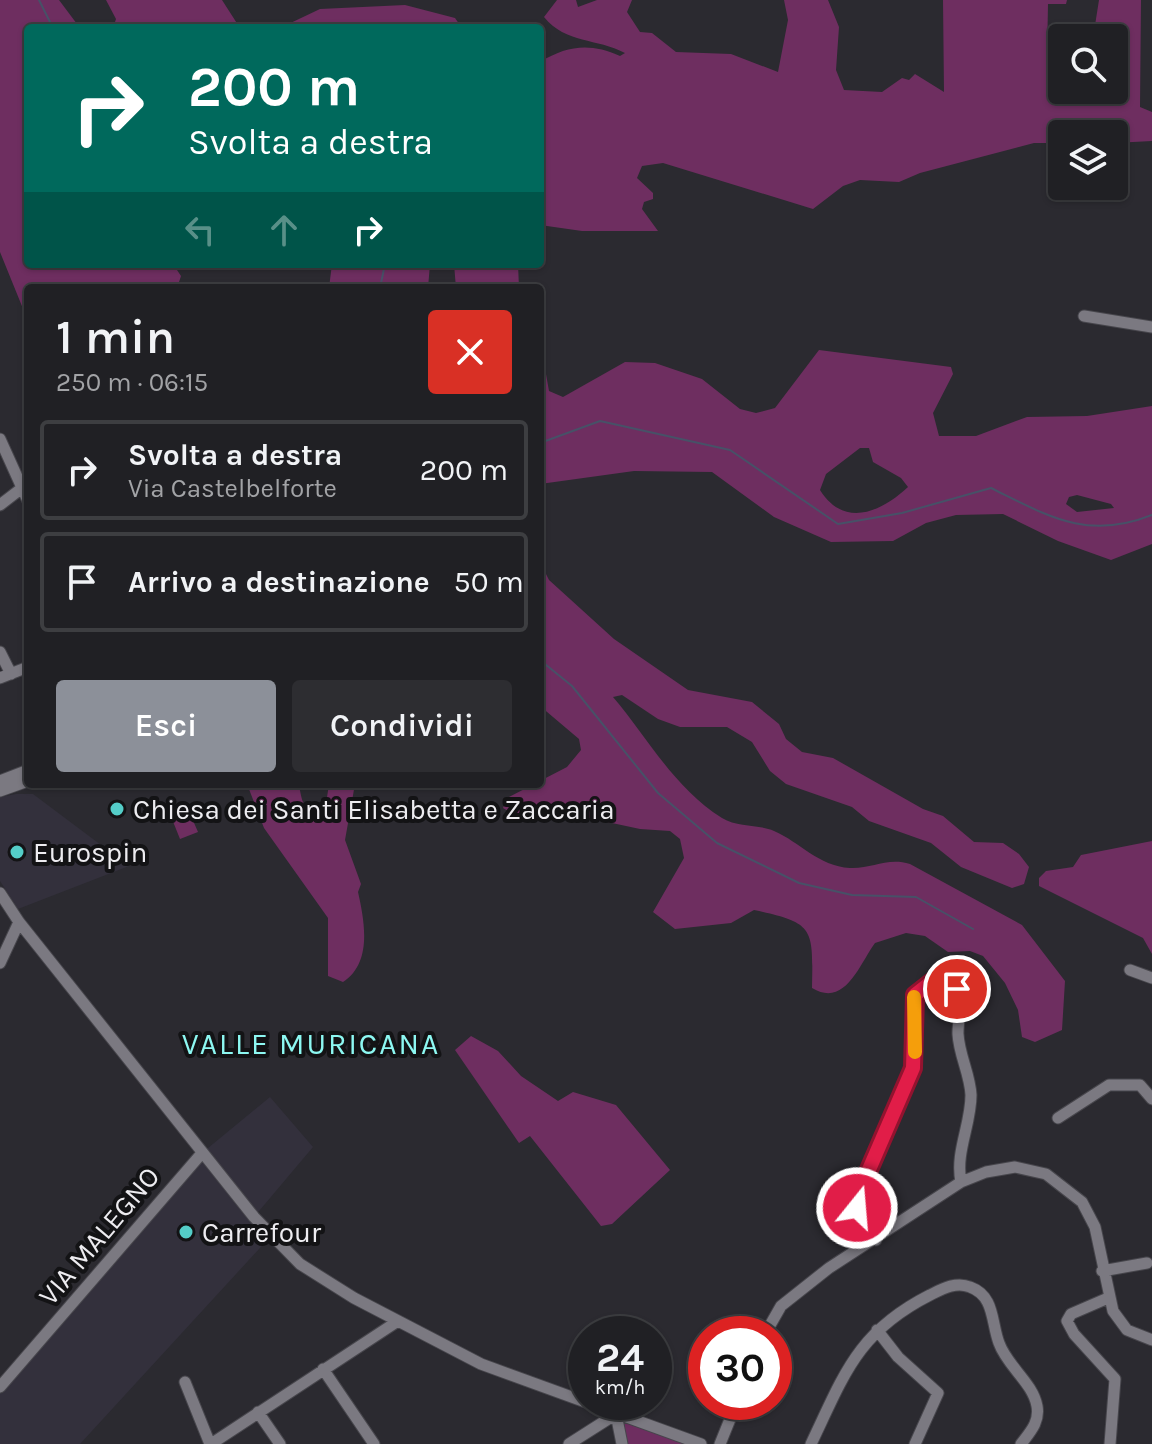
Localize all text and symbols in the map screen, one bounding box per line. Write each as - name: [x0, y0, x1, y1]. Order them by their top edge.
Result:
- map controls: [1048, 24, 1128, 200]
- button: search: [1048, 24, 1128, 104]
- text: 200 m: [188, 54, 360, 119]
- icon: right: [56, 56, 160, 160]
- button: layers: [1048, 120, 1128, 200]
- text: Svolta a destra: [188, 121, 433, 163]
- icon: left: [178, 208, 222, 252]
- icon: ahead: [262, 208, 306, 252]
- icon: right: [346, 208, 390, 252]
- text: 1 min: [56, 309, 175, 365]
- button: close: [428, 310, 512, 394]
- text: 250 m · 06:15: [56, 367, 208, 398]
- text: Svolta a destra: [128, 437, 342, 473]
- icon: right: [60, 448, 104, 492]
- text: 200 m: [420, 452, 508, 488]
- text: Via Castelbelforte: [128, 473, 337, 504]
- icon: arrive: [60, 560, 104, 604]
- text: Arrivo a destinazione: [128, 564, 430, 600]
- text: 50 m: [454, 564, 524, 600]
- button: Esci: [56, 680, 276, 772]
- button: Condividi: [292, 680, 512, 772]
- place label: Chiesa dei Santi Elisabetta e Zaccaria: [133, 793, 615, 826]
- marker: Chiesa dei Santi Elisabetta e Zaccaria: [108, 800, 126, 818]
- place label: Eurospin: [33, 836, 147, 869]
- marker: Eurospin: [8, 843, 26, 861]
- pin: [923, 955, 991, 1023]
- icon: arrive: [935, 967, 979, 1011]
- district label: VALLE MURICANA: [182, 1026, 440, 1062]
- street label: VIA MALEGNO: [32, 1160, 166, 1312]
- position arrow: [815, 1166, 899, 1250]
- place label: Carrefour: [202, 1216, 322, 1249]
- marker: Carrefour: [177, 1223, 195, 1241]
- speed limit sign: 30: [688, 1316, 792, 1420]
- text: 24: [596, 1334, 644, 1381]
- text: km/h: [595, 1376, 645, 1399]

